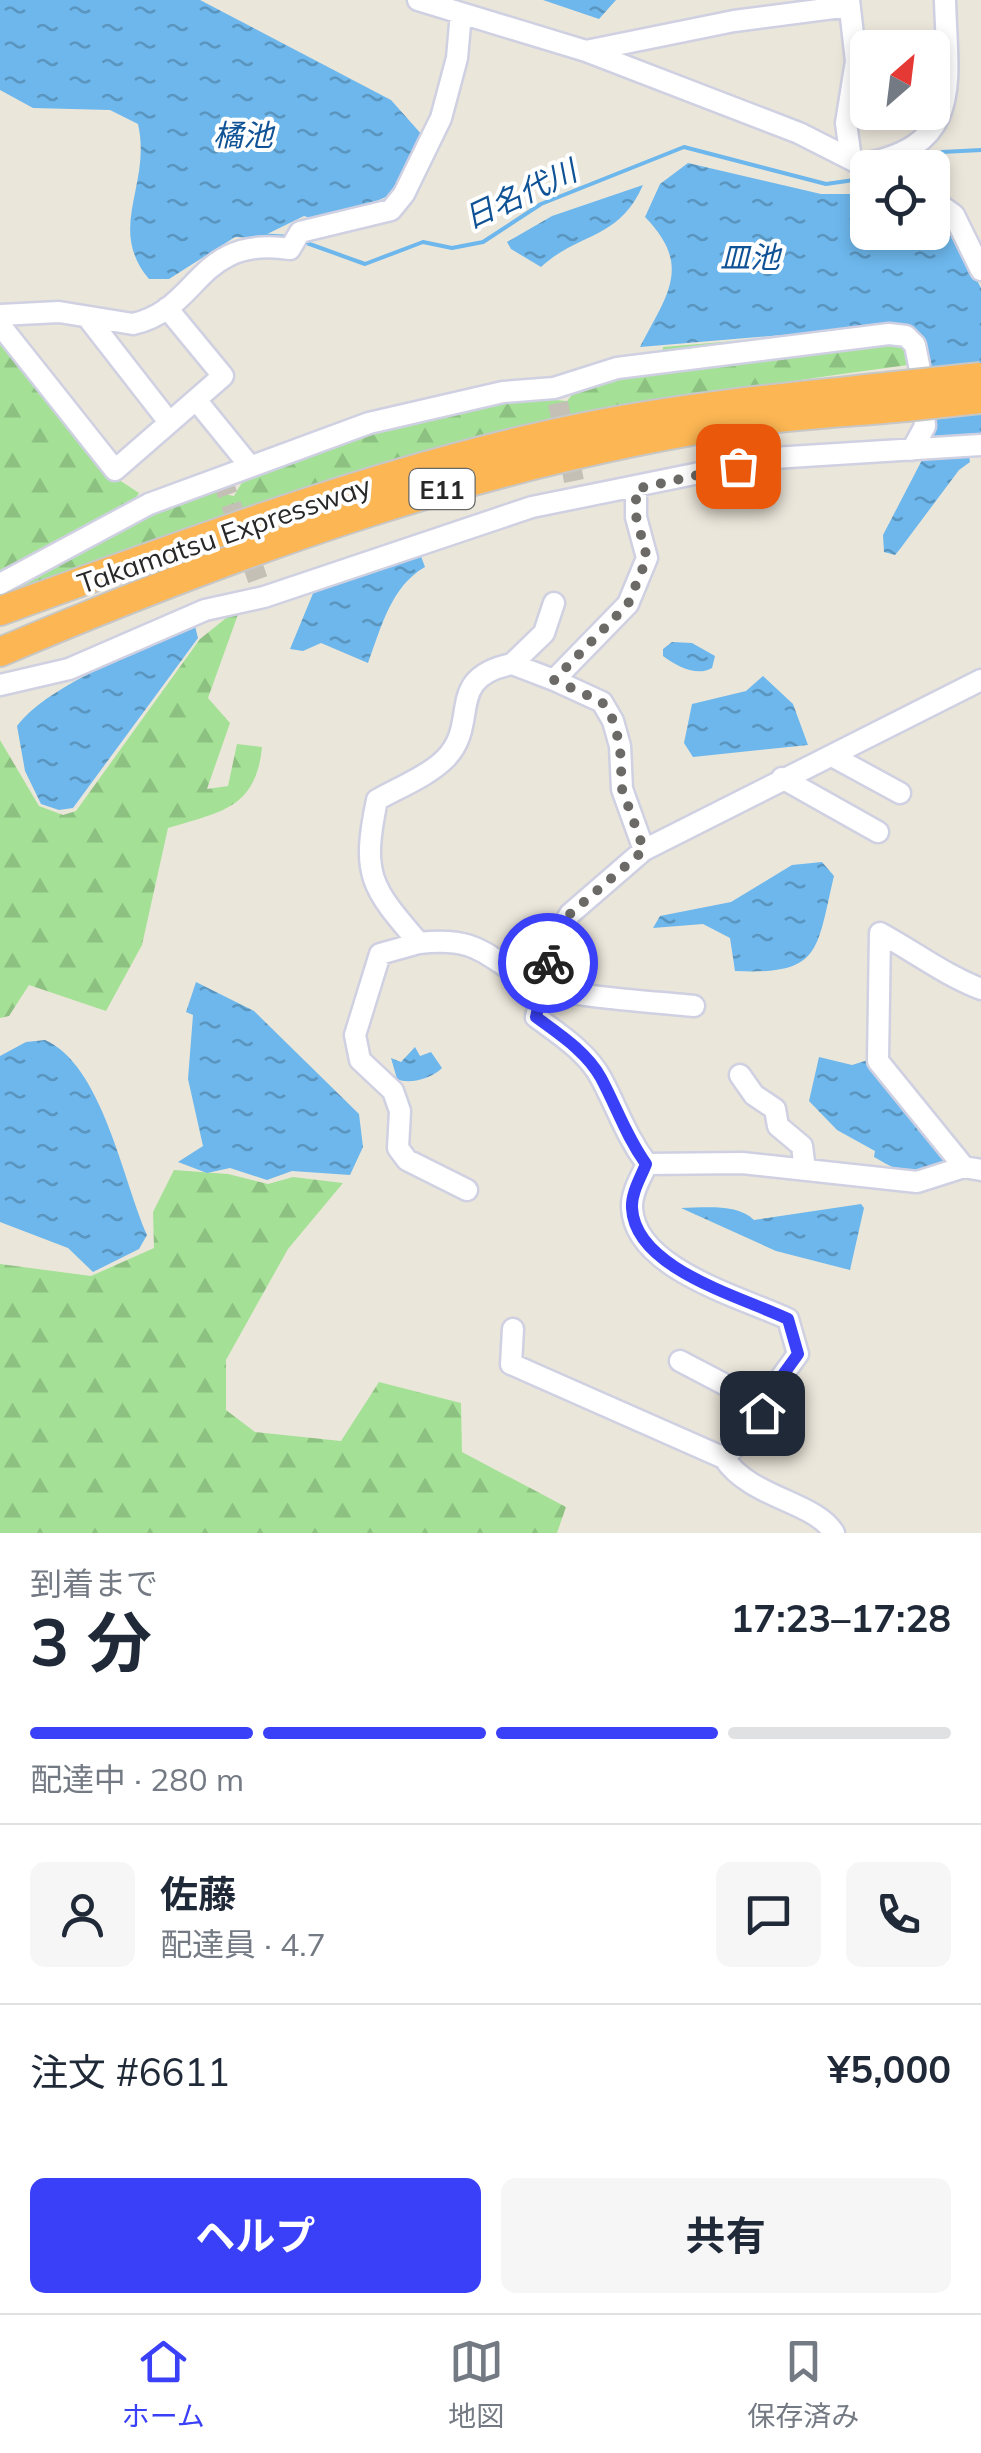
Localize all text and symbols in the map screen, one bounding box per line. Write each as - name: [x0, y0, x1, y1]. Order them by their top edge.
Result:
- north arrow: [850, 30, 950, 130]
- map controls: [850, 30, 950, 250]
- water label: 橘池: [213, 116, 276, 154]
- water label: 日名代川: [458, 150, 585, 237]
- button: locate: [850, 150, 950, 250]
- water label: 皿池: [720, 238, 783, 276]
- pin: [696, 424, 781, 509]
- icon: bag: [711, 439, 766, 494]
- street label: Takamatsu Expressway: [73, 467, 375, 601]
- road number: E11: [410, 469, 474, 509]
- courier: [498, 913, 598, 1013]
- icon: bike: [521, 936, 576, 991]
- pin: [720, 1371, 805, 1456]
- icon: home: [735, 1386, 790, 1441]
- text: 到着まで: [30, 1563, 158, 1603]
- text: 17:23–17:28: [731, 1594, 951, 1642]
- text: 3 分: [30, 1601, 152, 1682]
- text: 配達中 · 280 m: [30, 1759, 244, 1799]
- button: person: [30, 1862, 135, 1967]
- button: chat: [716, 1862, 821, 1967]
- button: phone: [846, 1862, 951, 1967]
- text: 佐藤: [160, 1870, 236, 1918]
- text: 配達員 · 4.7: [160, 1924, 326, 1964]
- text: ¥5,000: [828, 2045, 951, 2093]
- text: 注文 #6611: [30, 2048, 230, 2096]
- button: ヘルプ: [30, 2178, 481, 2293]
- button: 共有: [501, 2178, 951, 2293]
- tab: ホーム: [122, 2334, 205, 2434]
- tab: 地図: [448, 2334, 504, 2434]
- tab: 保存済み: [747, 2334, 859, 2434]

